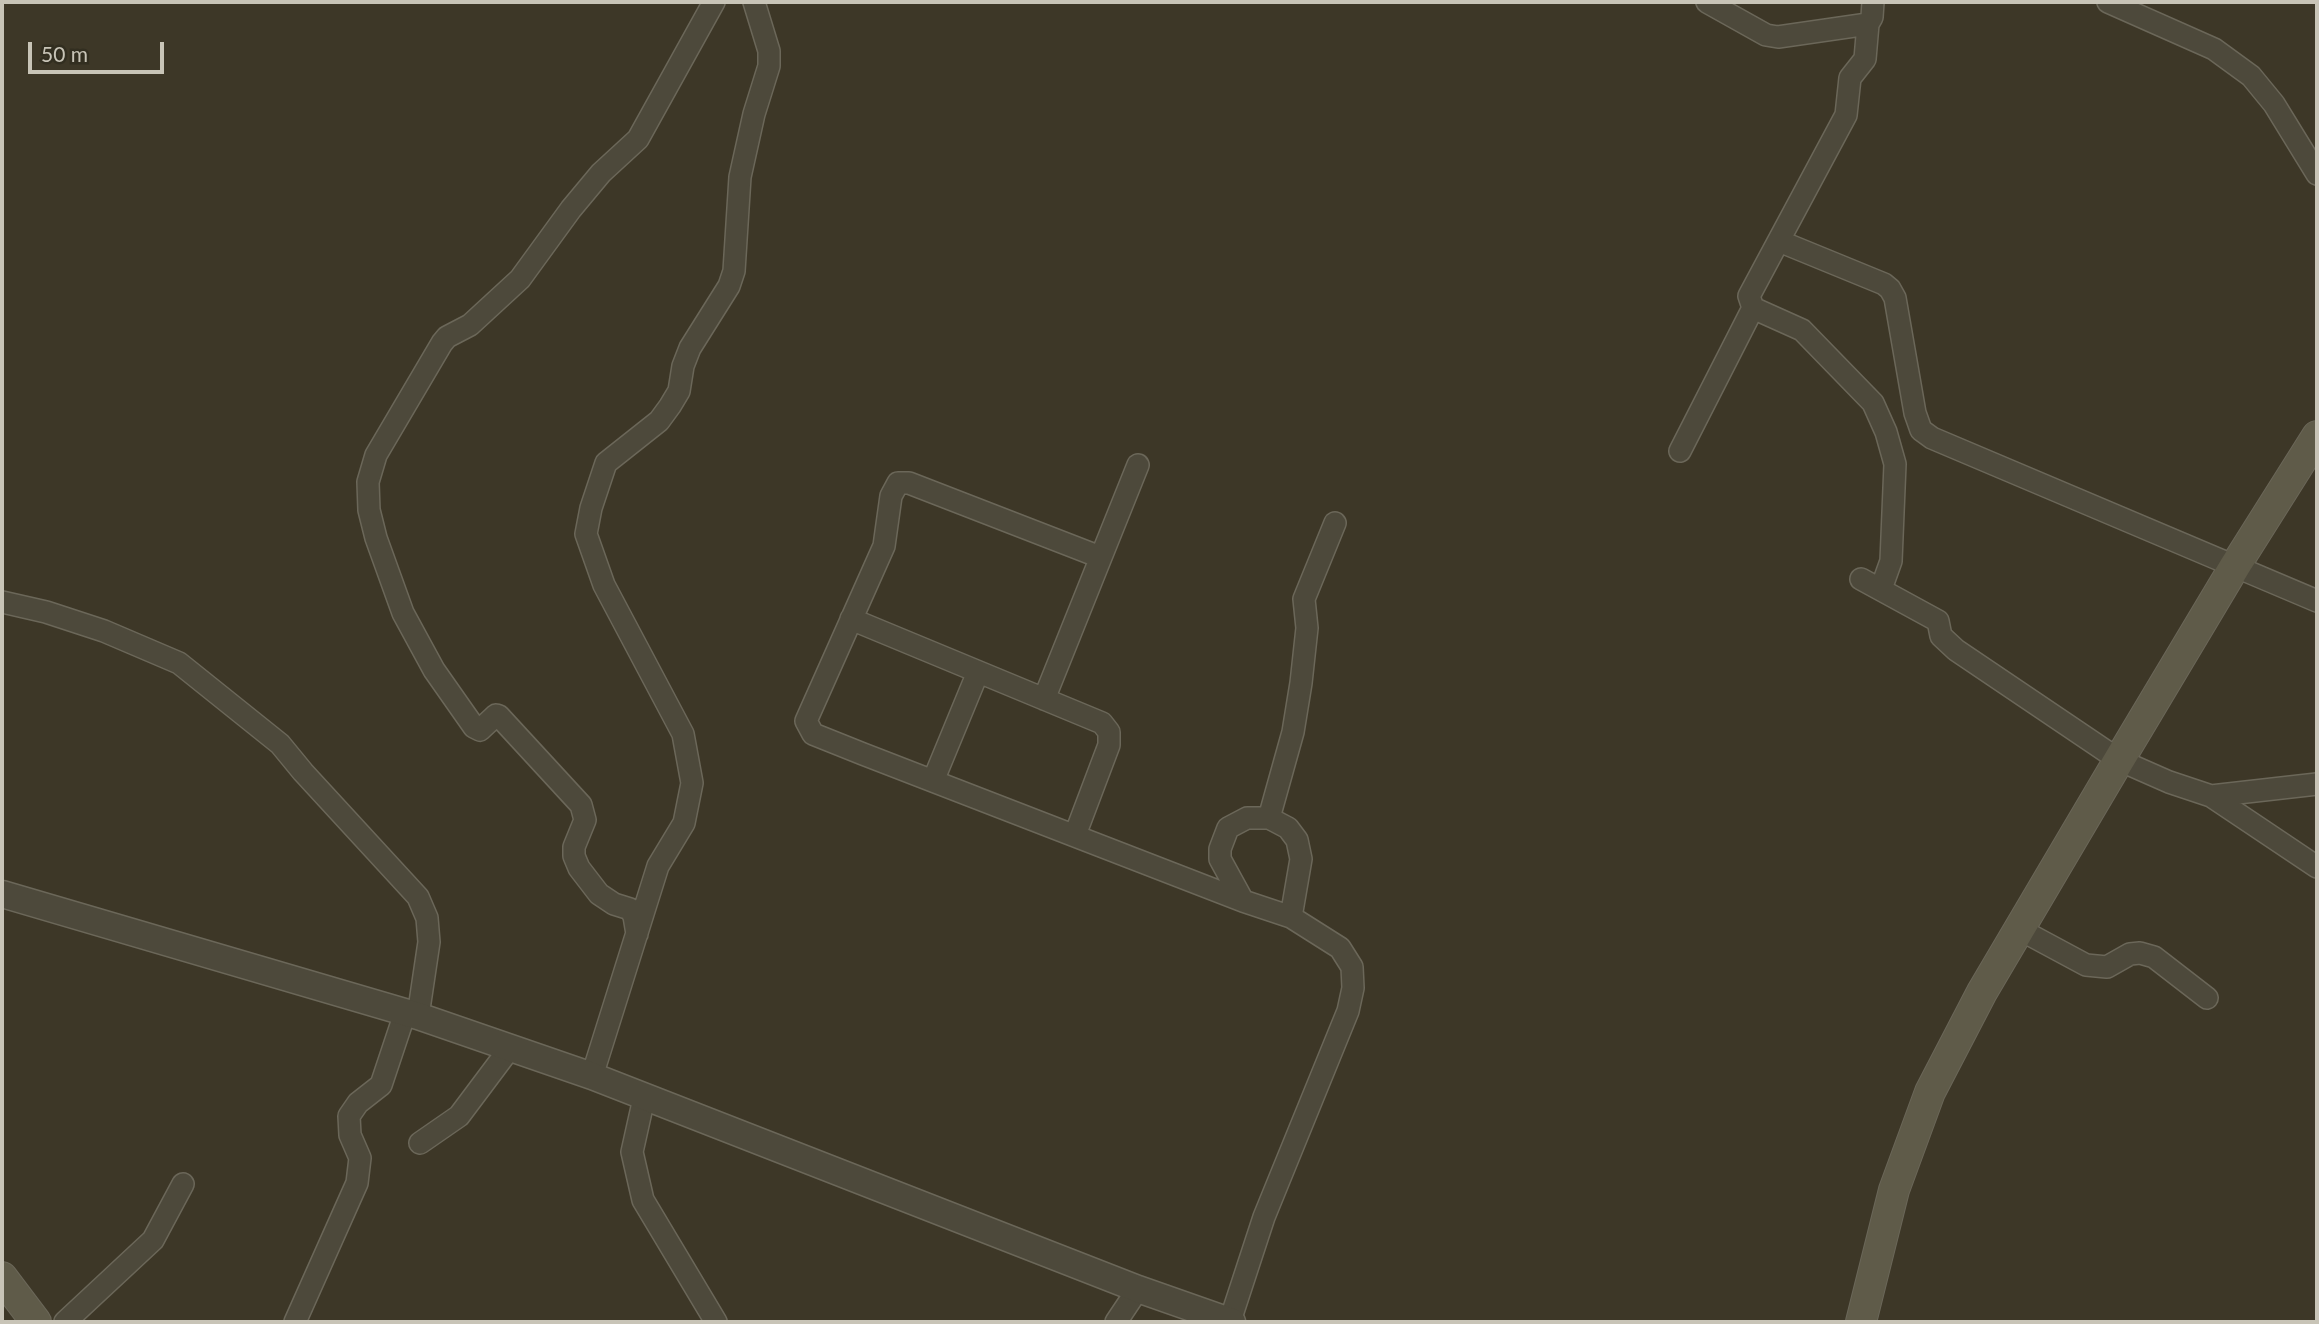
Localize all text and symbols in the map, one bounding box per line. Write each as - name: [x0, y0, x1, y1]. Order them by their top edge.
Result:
- scale bar: [32, 28, 168, 72]
- text: 50 m: [41, 41, 88, 66]

